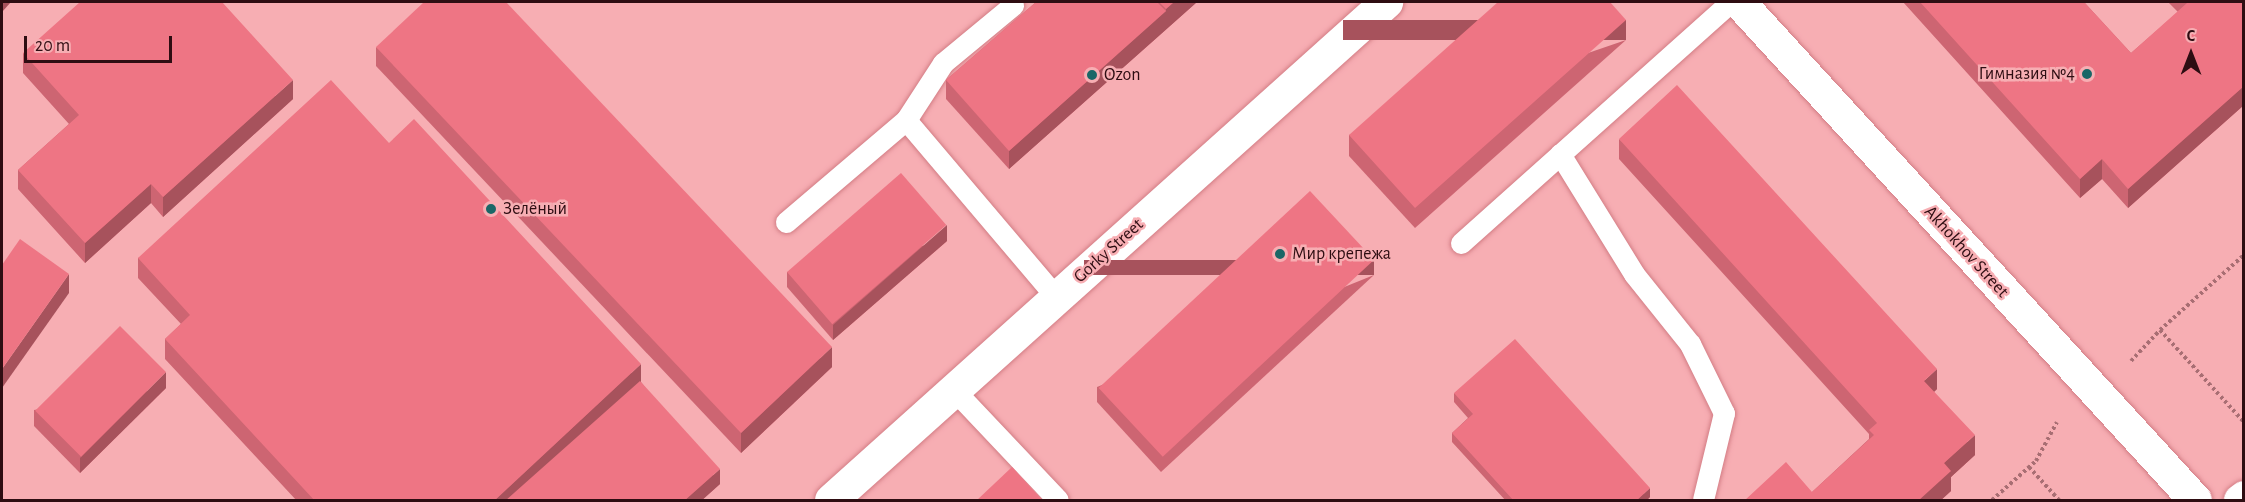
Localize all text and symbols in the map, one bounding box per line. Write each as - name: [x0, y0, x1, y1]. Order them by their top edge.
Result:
- scale bar: [27, 24, 176, 62]
- north arrow: [2161, 24, 2221, 84]
- text: С: [2187, 28, 2195, 44]
- text: 20 m: [35, 37, 70, 55]
- place label: Гимназия №4: [1979, 63, 2075, 85]
- place label: Ozon: [1104, 64, 1141, 86]
- marker: Гимназия №4: [2080, 67, 2094, 81]
- marker: Ozon: [1085, 68, 1099, 82]
- place label: Зелёный: [503, 198, 567, 220]
- marker: Зелёный: [484, 202, 498, 216]
- street label: Akhokhov Street: [1919, 202, 2013, 302]
- street label: Gorky Street: [1070, 214, 1148, 288]
- place label: Мир крепежа: [1292, 243, 1391, 265]
- marker: Мир крепежа: [1273, 247, 1287, 261]

